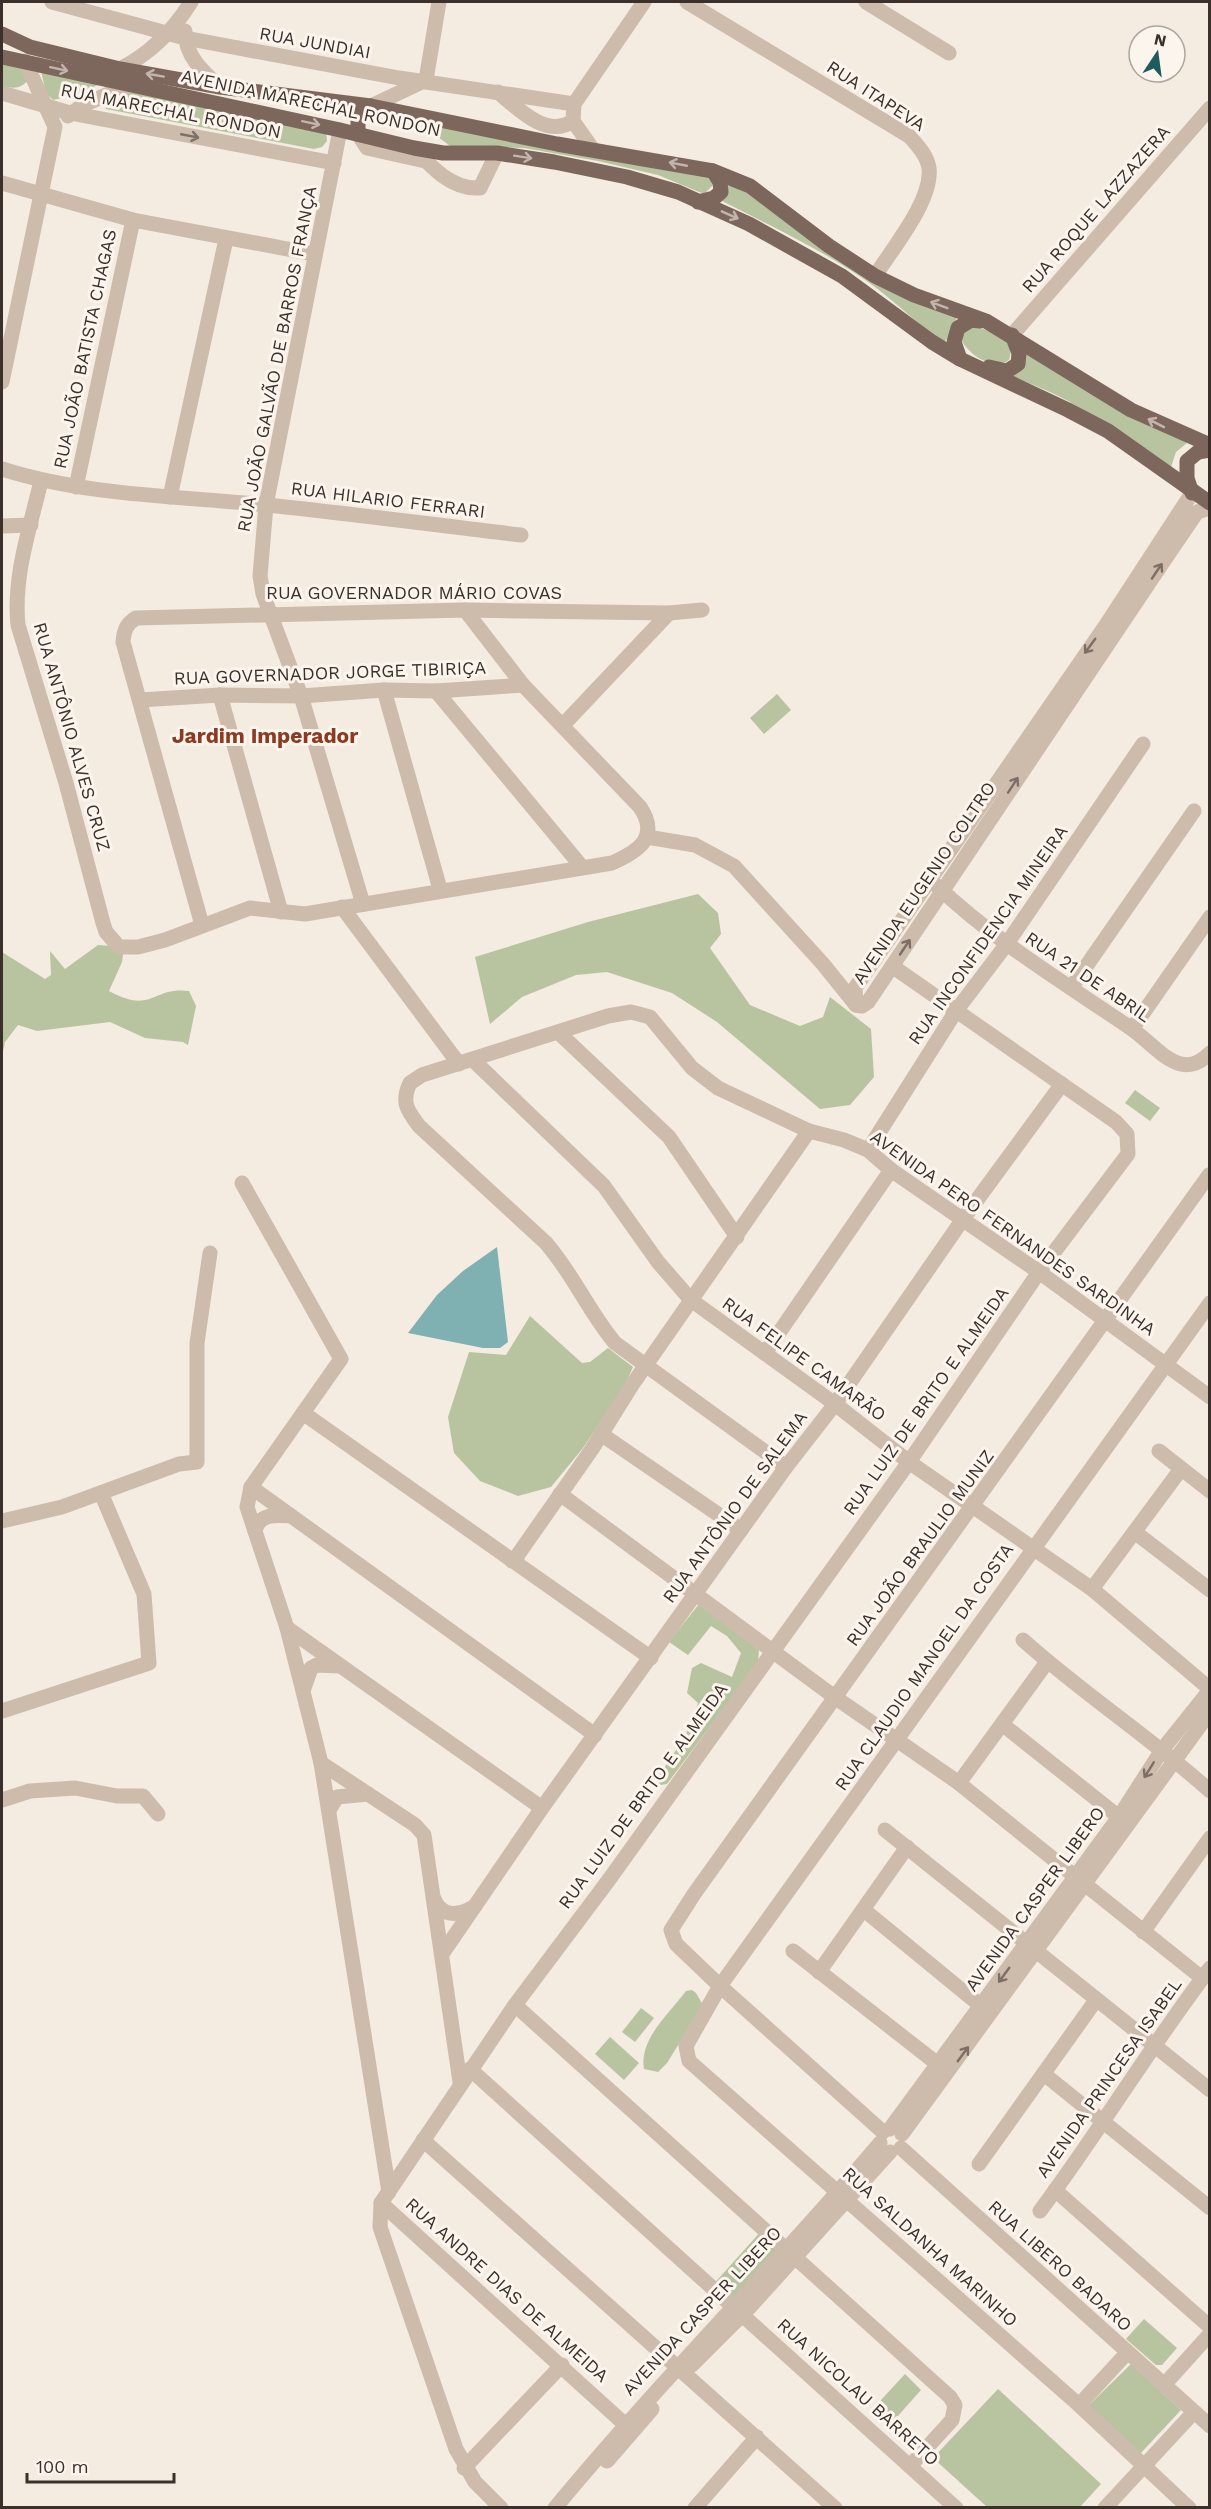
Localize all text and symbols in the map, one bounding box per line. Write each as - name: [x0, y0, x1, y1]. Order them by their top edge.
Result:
- street label: RUA JUNDIAI: [258, 22, 372, 63]
- north arrow: [1127, 24, 1187, 84]
- text: N: [1152, 29, 1168, 50]
- street label: RUA ITAPEVA: [823, 56, 929, 135]
- one-way arrow: [49, 63, 68, 75]
- street label: AVENIDA MARECHAL RONDON: [179, 65, 443, 140]
- one-way arrow: [145, 69, 165, 80]
- street label: RUA MARECHAL RONDON: [59, 79, 283, 142]
- one-way arrow: [301, 118, 320, 129]
- street label: RUA ROQUE LAZZAZERA: [1017, 121, 1174, 297]
- one-way arrow: [179, 131, 199, 142]
- one-way arrow: [513, 152, 533, 163]
- one-way arrow: [669, 158, 688, 169]
- street label: RUA JOÃO GALVÃO DE BARROS FRANÇA: [233, 184, 320, 534]
- one-way arrow: [721, 210, 739, 221]
- street label: RUA JOÃO BATISTA CHAGAS: [49, 227, 120, 471]
- one-way arrow: [930, 299, 949, 310]
- one-way arrow: [1147, 416, 1165, 428]
- street label: RUA HILARIO FERRARI: [290, 477, 486, 522]
- one-way arrow: [1151, 563, 1163, 579]
- street label: RUA GOVERNADOR MÁRIO COVAS: [266, 582, 562, 603]
- street label: RUA ANTÔNIO ALVES CRUZ: [30, 620, 115, 854]
- one-way arrow: [1084, 638, 1096, 654]
- street label: RUA GOVERNADOR JORGE TIBIRIÇA: [173, 657, 487, 688]
- district label: Jardim Imperador: [172, 723, 358, 748]
- street label: AVENIDA EUGENIO COLTRO: [848, 777, 999, 988]
- one-way arrow: [1007, 777, 1019, 794]
- street label: RUA INCONFIDENCIA MINEIRA: [904, 821, 1072, 1048]
- street label: RUA 21 DE ABRIL: [1022, 927, 1155, 1026]
- one-way arrow: [899, 940, 911, 956]
- street label: AVENIDA PERO FERNANDES SARDINHA: [867, 1126, 1160, 1340]
- street label: RUA LUIZ DE BRITO E ALMEIDA: [839, 1283, 1013, 1519]
- street label: RUA FELIPE CAMARÃO: [718, 1292, 890, 1425]
- street label: RUA ANTÔNIO DE SALEMA: [658, 1407, 811, 1606]
- street label: RUA JOÃO BRAULIO MUNIZ: [841, 1446, 998, 1650]
- street label: RUA CLAUDIO MANOEL DA COSTA: [830, 1539, 1017, 1794]
- street label: RUA LUIZ DE BRITO E ALMEIDA: [554, 1679, 732, 1913]
- one-way arrow: [1143, 1761, 1155, 1778]
- street label: AVENIDA CASPER LIBERO: [960, 1802, 1109, 1995]
- one-way arrow: [997, 1967, 1010, 1983]
- street label: AVENIDA PRINCESA ISABEL: [1031, 1974, 1186, 2182]
- one-way arrow: [956, 2046, 969, 2062]
- street label: RUA SALDANHA MARINHO: [838, 2162, 1022, 2331]
- street label: RUA ANDRE DIAS DE ALMEIDA: [402, 2193, 613, 2386]
- street label: RUA LIBERO BADARO: [984, 2196, 1136, 2336]
- street label: AVENIDA CASPER LIBERO: [618, 2222, 785, 2399]
- street label: RUA NICOLAU BARRETO: [773, 2314, 943, 2470]
- scale bar: [27, 2446, 174, 2484]
- text: 100 m: [36, 2456, 89, 2477]

